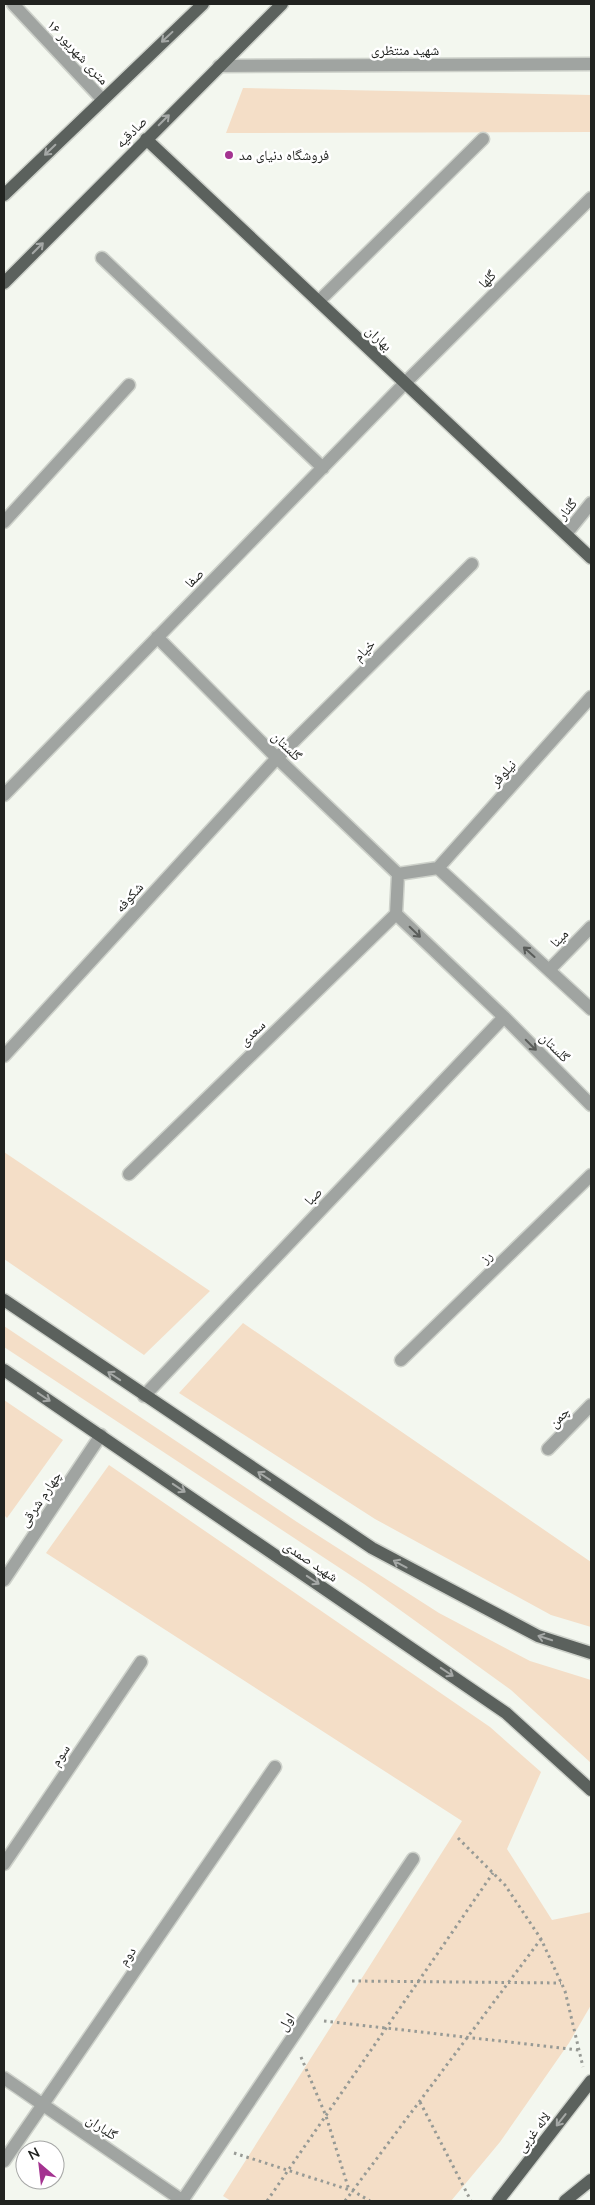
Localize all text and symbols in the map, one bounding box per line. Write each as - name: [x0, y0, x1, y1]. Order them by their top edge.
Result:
- street label: ۱۶ متری شهریور: [43, 16, 113, 88]
- one-way arrow: [161, 31, 174, 43]
- street label: شهید منتظری: [371, 41, 439, 59]
- street label: صادقیه: [111, 112, 151, 152]
- one-way arrow: [158, 114, 171, 126]
- one-way arrow: [44, 143, 56, 156]
- place label: فروشگاه دنیای مد: [239, 146, 329, 164]
- marker: فروشگاه دنیای مد: [223, 149, 235, 161]
- one-way arrow: [32, 242, 44, 254]
- street label: گلها: [474, 266, 500, 292]
- street label: بهاران: [362, 321, 396, 355]
- street label: گلنار: [552, 495, 581, 524]
- street label: صفا: [181, 565, 207, 591]
- street label: خیام: [349, 635, 380, 666]
- street label: گلستان: [268, 727, 306, 765]
- street label: نیلوفر: [485, 756, 520, 791]
- street label: شکوفه: [111, 878, 147, 916]
- street label: مینا: [546, 925, 572, 951]
- one-way arrow: [408, 926, 421, 938]
- one-way arrow: [523, 946, 536, 958]
- street label: سعدی: [235, 1016, 269, 1050]
- street label: گلستان: [536, 1028, 574, 1066]
- one-way arrow: [525, 1039, 538, 1051]
- street label: صبا: [300, 1183, 326, 1209]
- street label: رز: [475, 1247, 496, 1268]
- one-way arrow: [107, 1371, 121, 1381]
- one-way arrow: [37, 1392, 51, 1402]
- street label: چمن: [545, 1402, 573, 1431]
- street label: چهارم شرقی: [15, 1467, 66, 1531]
- one-way arrow: [257, 1471, 271, 1481]
- one-way arrow: [172, 1483, 186, 1494]
- street label: شهید صمدی: [280, 1536, 342, 1586]
- one-way arrow: [393, 1559, 408, 1569]
- one-way arrow: [306, 1575, 320, 1586]
- one-way arrow: [538, 1633, 553, 1642]
- one-way arrow: [440, 1667, 454, 1677]
- street label: سوم: [46, 1741, 75, 1770]
- street label: دوم: [114, 1943, 141, 1970]
- street label: اول: [273, 2009, 299, 2035]
- street label: لاله غربی: [512, 2108, 554, 2156]
- street label: گلباران: [83, 2110, 121, 2144]
- one-way arrow: [556, 2113, 567, 2126]
- north arrow: [15, 2140, 65, 2190]
- text: N: [25, 2143, 43, 2164]

